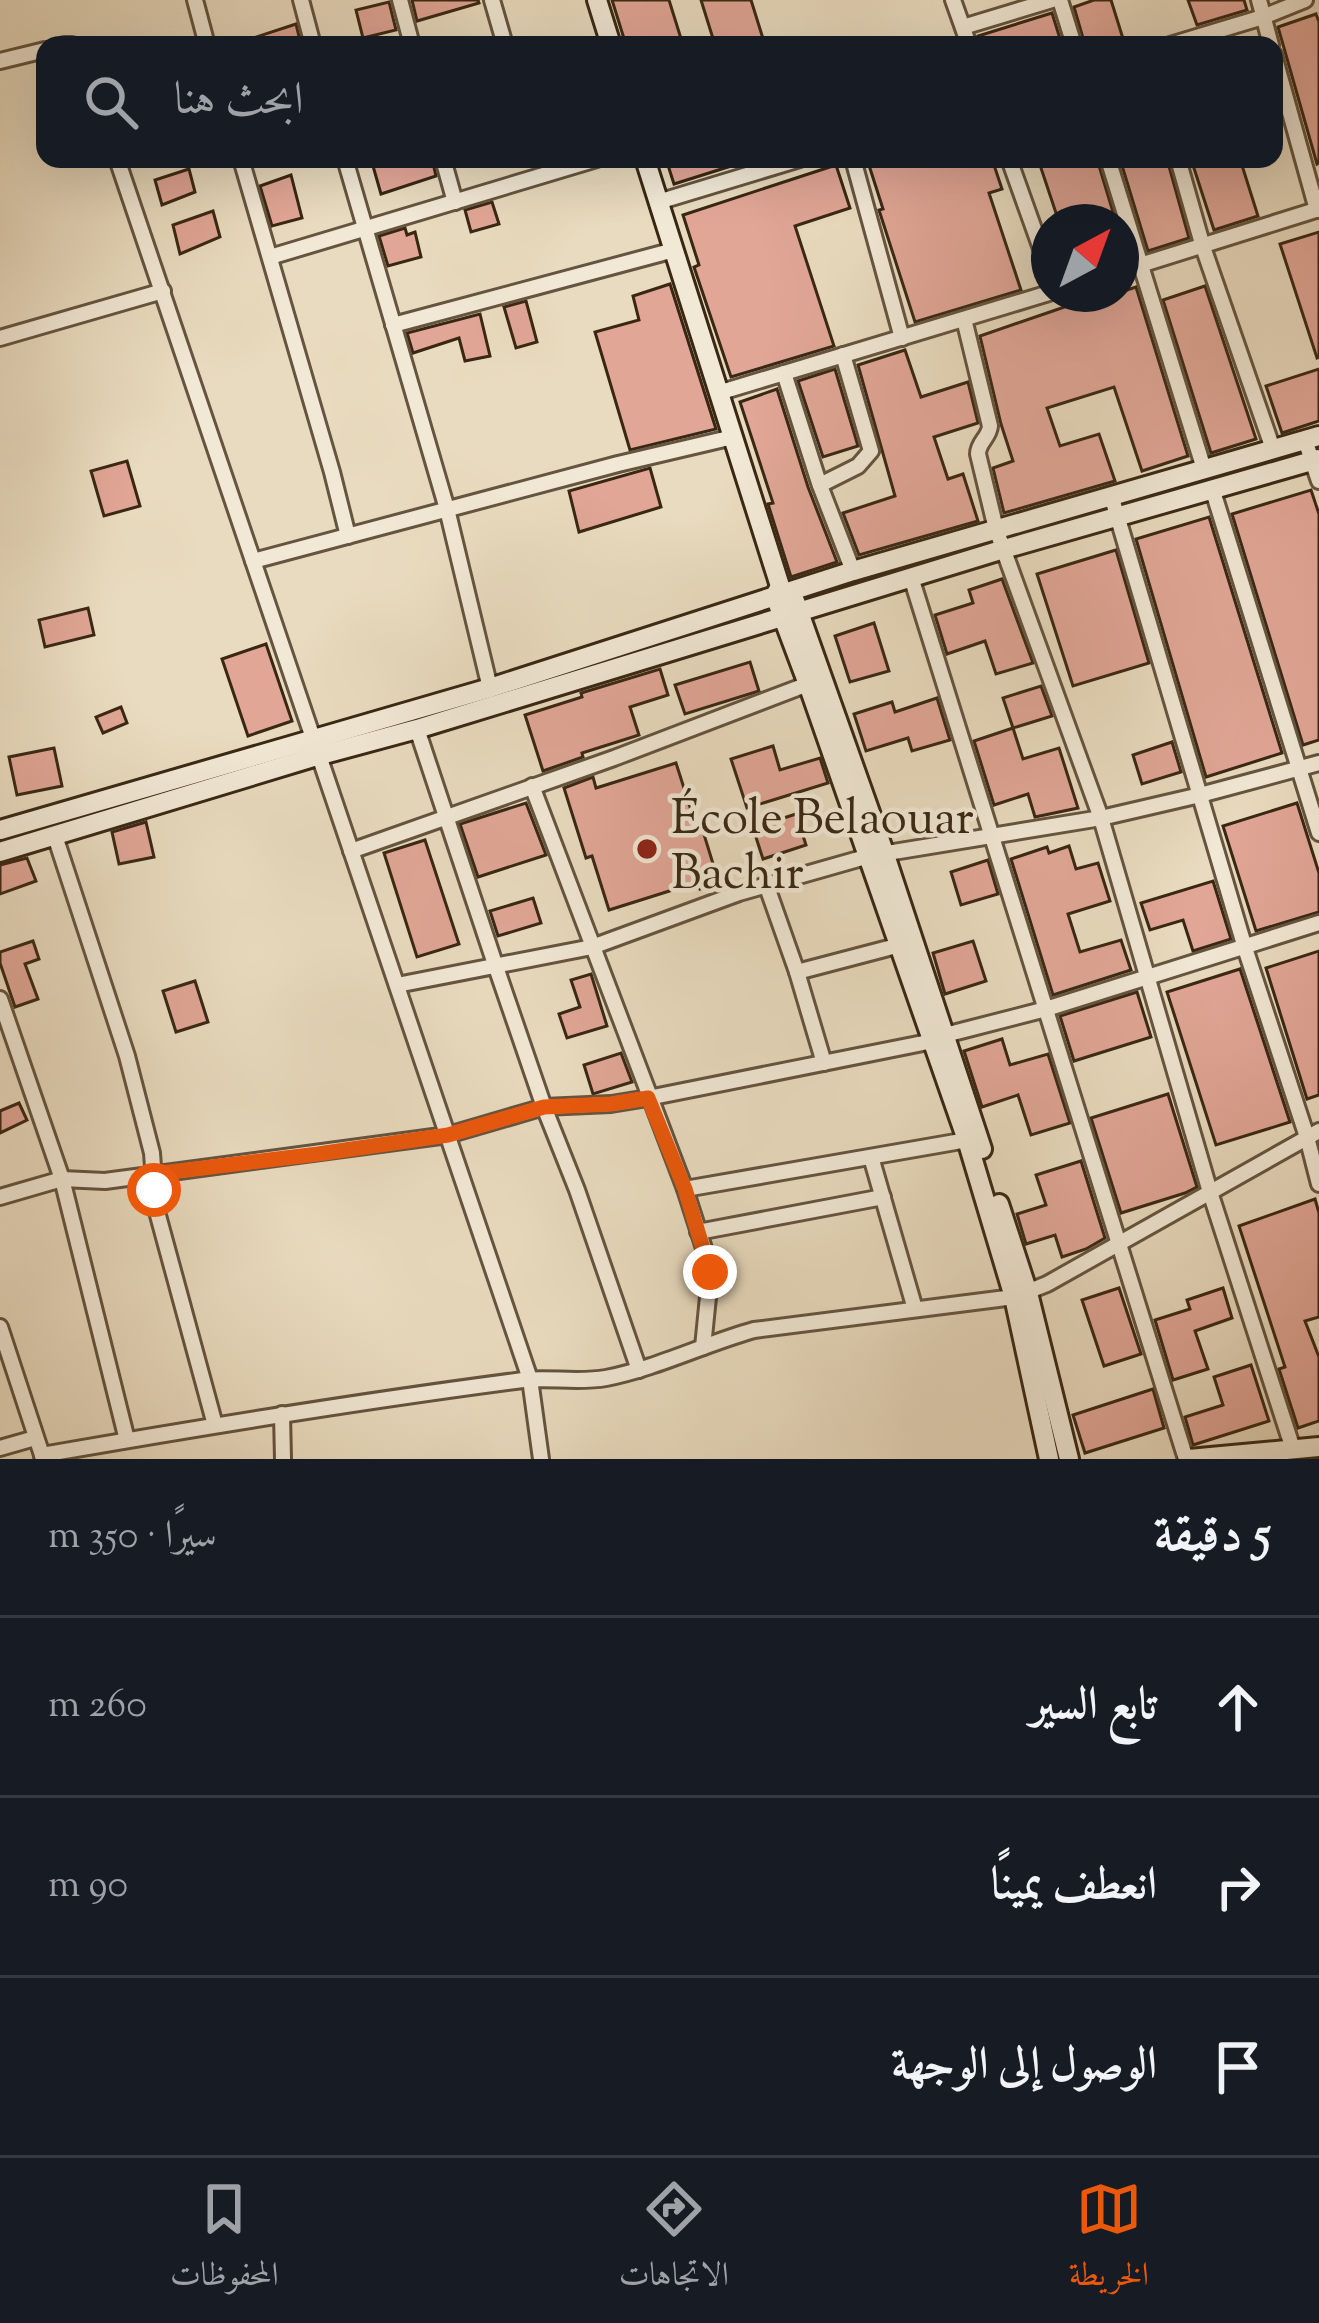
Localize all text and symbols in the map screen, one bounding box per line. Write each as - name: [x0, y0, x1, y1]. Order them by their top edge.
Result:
- search box: [36, 36, 1283, 168]
- icon: search: [78, 69, 144, 135]
- text: ابحث هنا: [174, 70, 304, 135]
- north arrow: [1031, 204, 1139, 312]
- place label: École Belaouar Bachir: [671, 787, 974, 911]
- marker: École Belaouar Bachir: [634, 836, 660, 862]
- route start: [127, 1163, 181, 1217]
- route end: [683, 1245, 737, 1299]
- text: 5 دقيقة: [1154, 1501, 1271, 1574]
- text: سيرًا · 350 m: [48, 1510, 217, 1566]
- icon: ahead: [1205, 1674, 1271, 1740]
- text: تابع السير: [1030, 1675, 1157, 1740]
- text: 260 m: [48, 1679, 147, 1735]
- icon: right: [1205, 1854, 1271, 1920]
- text: انعطف يمينًا: [991, 1855, 1157, 1920]
- text: 90 m: [48, 1859, 128, 1915]
- icon: arrive: [1205, 2034, 1271, 2100]
- text: الوصول إلى الوجهة: [891, 2035, 1157, 2100]
- tab: المحفوظات: [170, 2176, 279, 2306]
- tab: الاتجاهات: [619, 2176, 729, 2306]
- tab: الخريطة: [1069, 2176, 1149, 2306]

